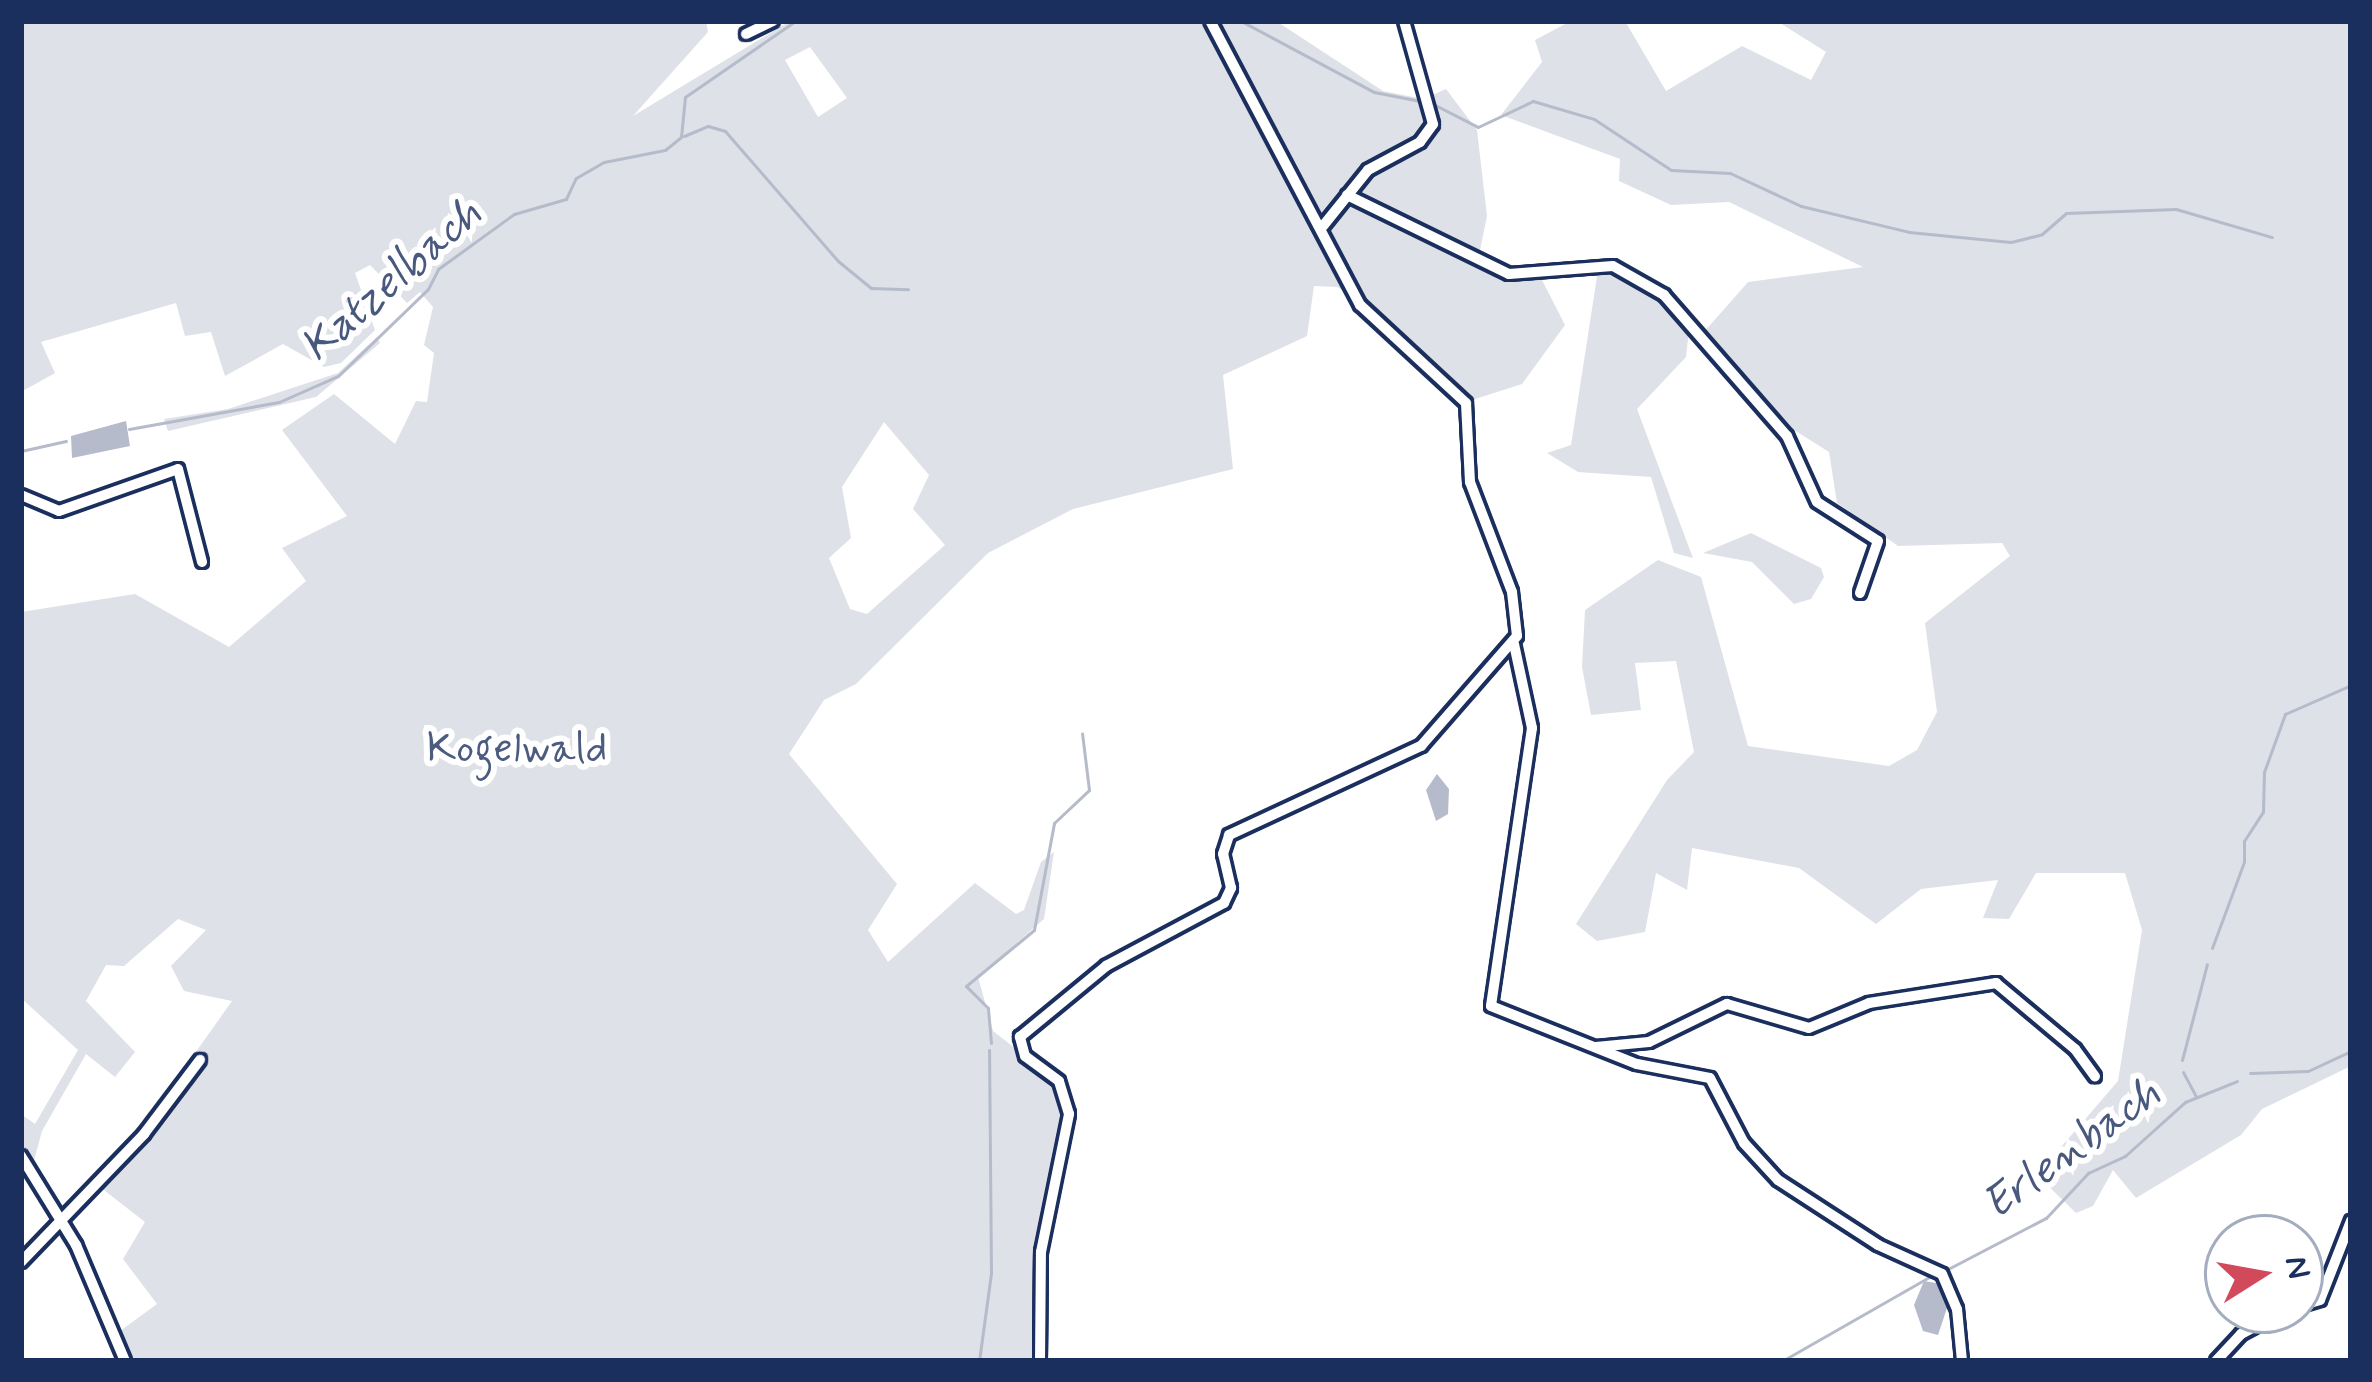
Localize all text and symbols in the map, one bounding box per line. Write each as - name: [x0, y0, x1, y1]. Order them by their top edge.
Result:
- water label: Katzelbach: [291, 188, 493, 374]
- park label: Kogelwald: [427, 725, 607, 775]
- water label: Erlenbach: [1973, 1067, 2171, 1233]
- north arrow: [2204, 1214, 2324, 1334]
- text: N: [2273, 1253, 2320, 1283]

